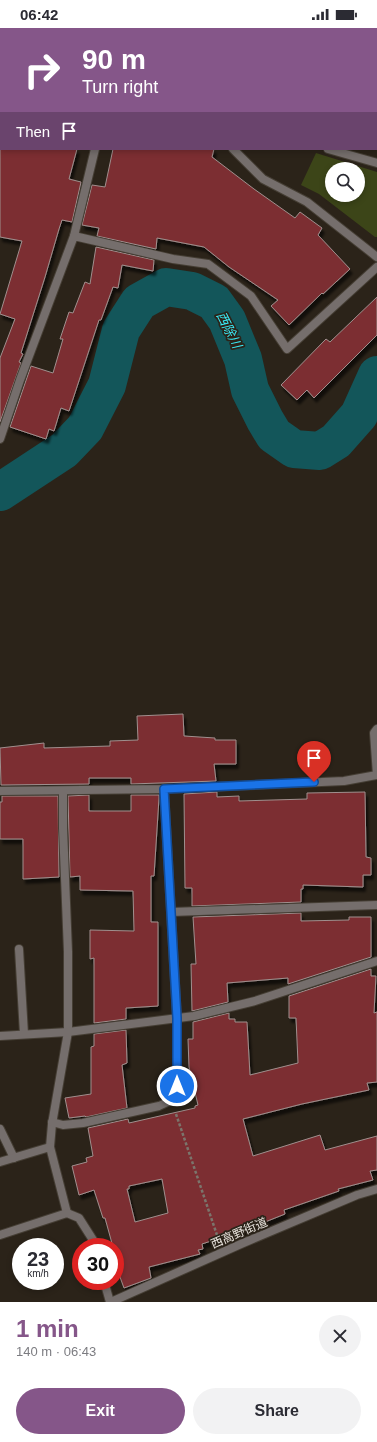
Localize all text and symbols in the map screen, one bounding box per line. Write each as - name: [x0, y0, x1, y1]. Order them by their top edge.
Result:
- text: 06:42: [20, 6, 58, 23]
- icon: right: [16, 44, 68, 96]
- text: 90 m: [82, 44, 146, 75]
- text: Turn right: [82, 77, 158, 97]
- icon: arrive: [58, 120, 80, 142]
- text: Then: [16, 123, 50, 140]
- map controls: [325, 162, 365, 202]
- button: search: [325, 162, 365, 202]
- water label: 西除川: [213, 309, 245, 353]
- pin: [297, 741, 331, 782]
- icon: arrive: [303, 747, 325, 769]
- position arrow: [156, 1065, 198, 1107]
- street label: 西高野街道: [209, 1215, 269, 1251]
- speed limit sign: 30: [72, 1238, 124, 1290]
- text: 23: [27, 1248, 49, 1270]
- text: km/h: [27, 1268, 49, 1279]
- text: 1 min: [16, 1315, 79, 1342]
- button: close: [319, 1315, 361, 1357]
- text: 140 m · 06:43: [16, 1344, 96, 1359]
- button: Exit: [16, 1388, 185, 1434]
- button: Share: [193, 1388, 361, 1434]

